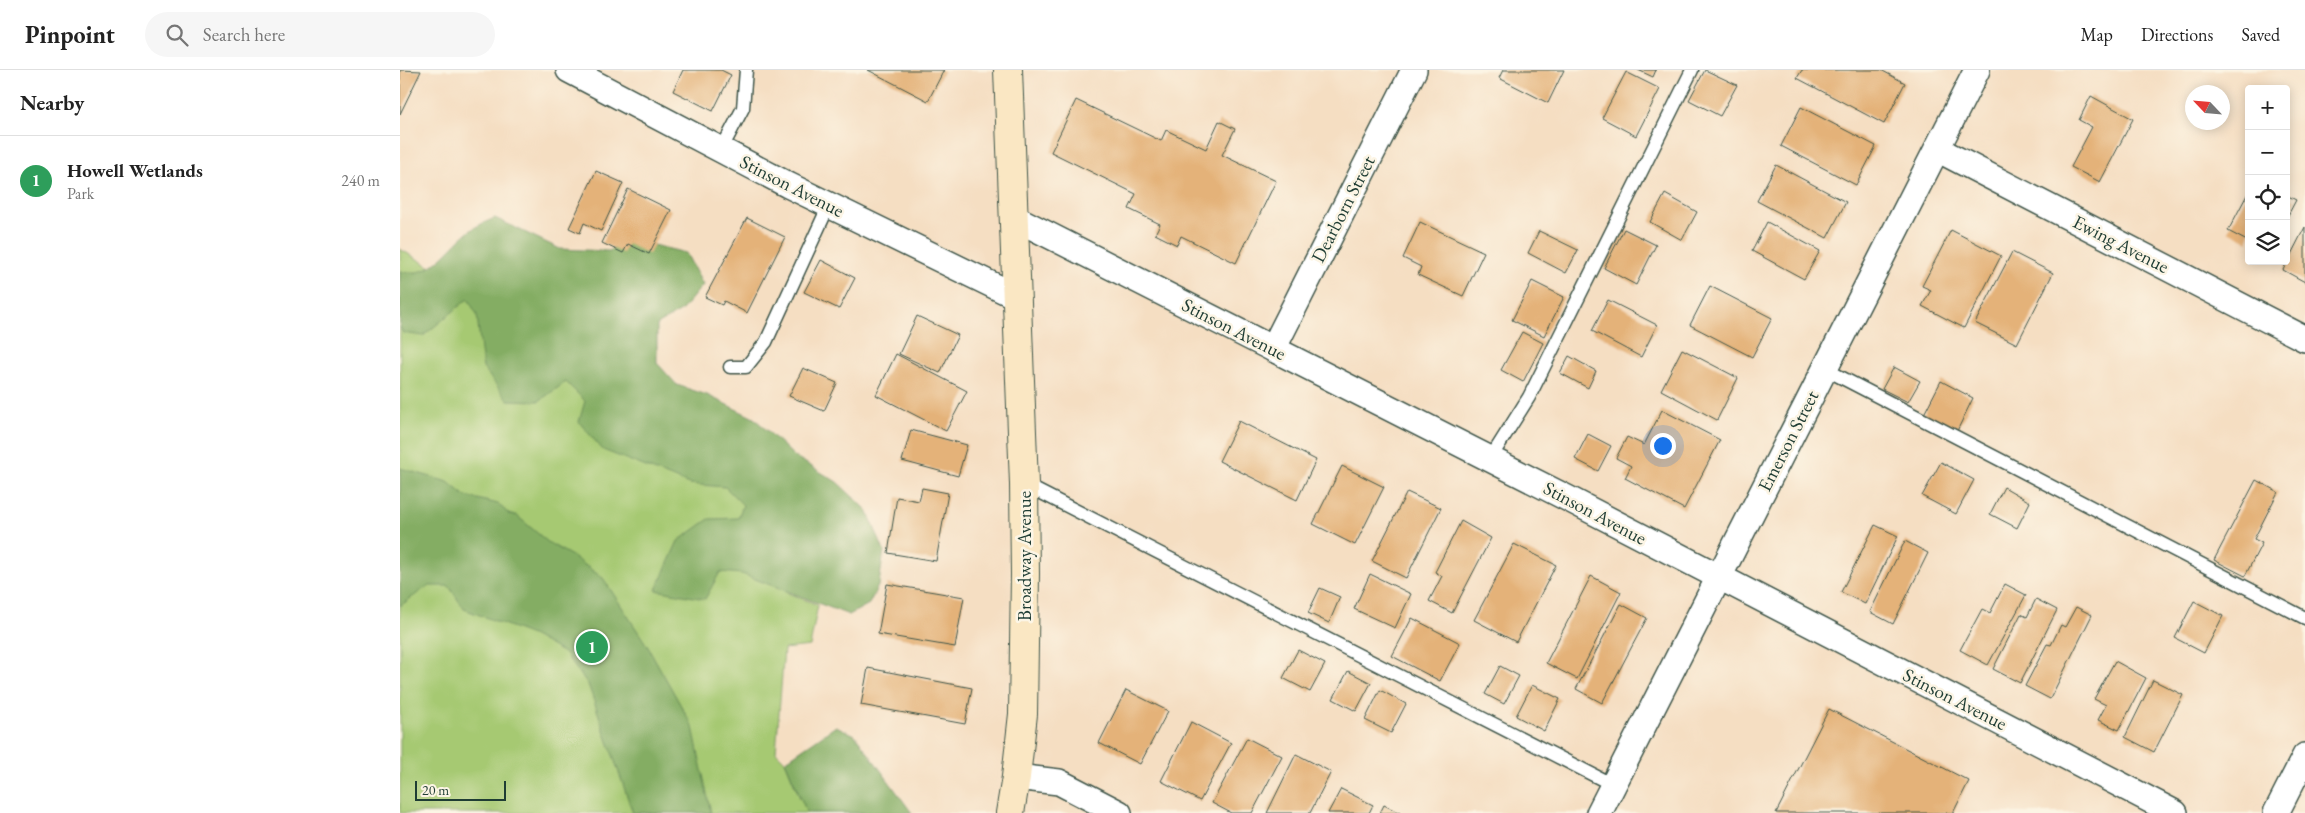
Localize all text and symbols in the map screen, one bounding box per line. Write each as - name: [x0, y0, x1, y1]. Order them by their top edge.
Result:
- search box: [145, 12, 495, 57]
- text: Pinpoint: [25, 19, 115, 50]
- icon: search: [163, 21, 191, 49]
- text: Search here: [203, 22, 285, 47]
- text: Map: [2081, 23, 2113, 46]
- text: Directions: [2141, 23, 2213, 46]
- text: Saved: [2241, 23, 2280, 46]
- north arrow: [2185, 85, 2230, 130]
- map controls: [2245, 85, 2290, 265]
- button: +: [2245, 85, 2290, 130]
- text: Nearby: [20, 89, 84, 116]
- button: −: [2245, 130, 2290, 175]
- street label: Stinson Avenue: [736, 149, 848, 223]
- street label: Dearborn Street: [1305, 151, 1381, 267]
- text: Howell Wetlands: [67, 158, 203, 183]
- text: 1: [32, 170, 40, 191]
- text: 240 m: [341, 170, 380, 191]
- button: locate: [2245, 175, 2290, 220]
- text: Park: [67, 183, 94, 204]
- street label: Ewing Avenue: [2069, 209, 2173, 279]
- button: layers: [2245, 220, 2290, 265]
- street label: Stinson Avenue: [1178, 292, 1290, 366]
- street label: Emerson Street: [1752, 386, 1824, 496]
- your location: [1650, 433, 1676, 459]
- street label: Stinson Avenue: [1539, 475, 1651, 551]
- street label: Broadway Avenue: [1012, 491, 1037, 621]
- pin: 1: [576, 628, 608, 666]
- street label: Stinson Avenue: [1899, 662, 2011, 736]
- scale bar: [415, 778, 506, 801]
- text: 20 m: [422, 781, 449, 799]

